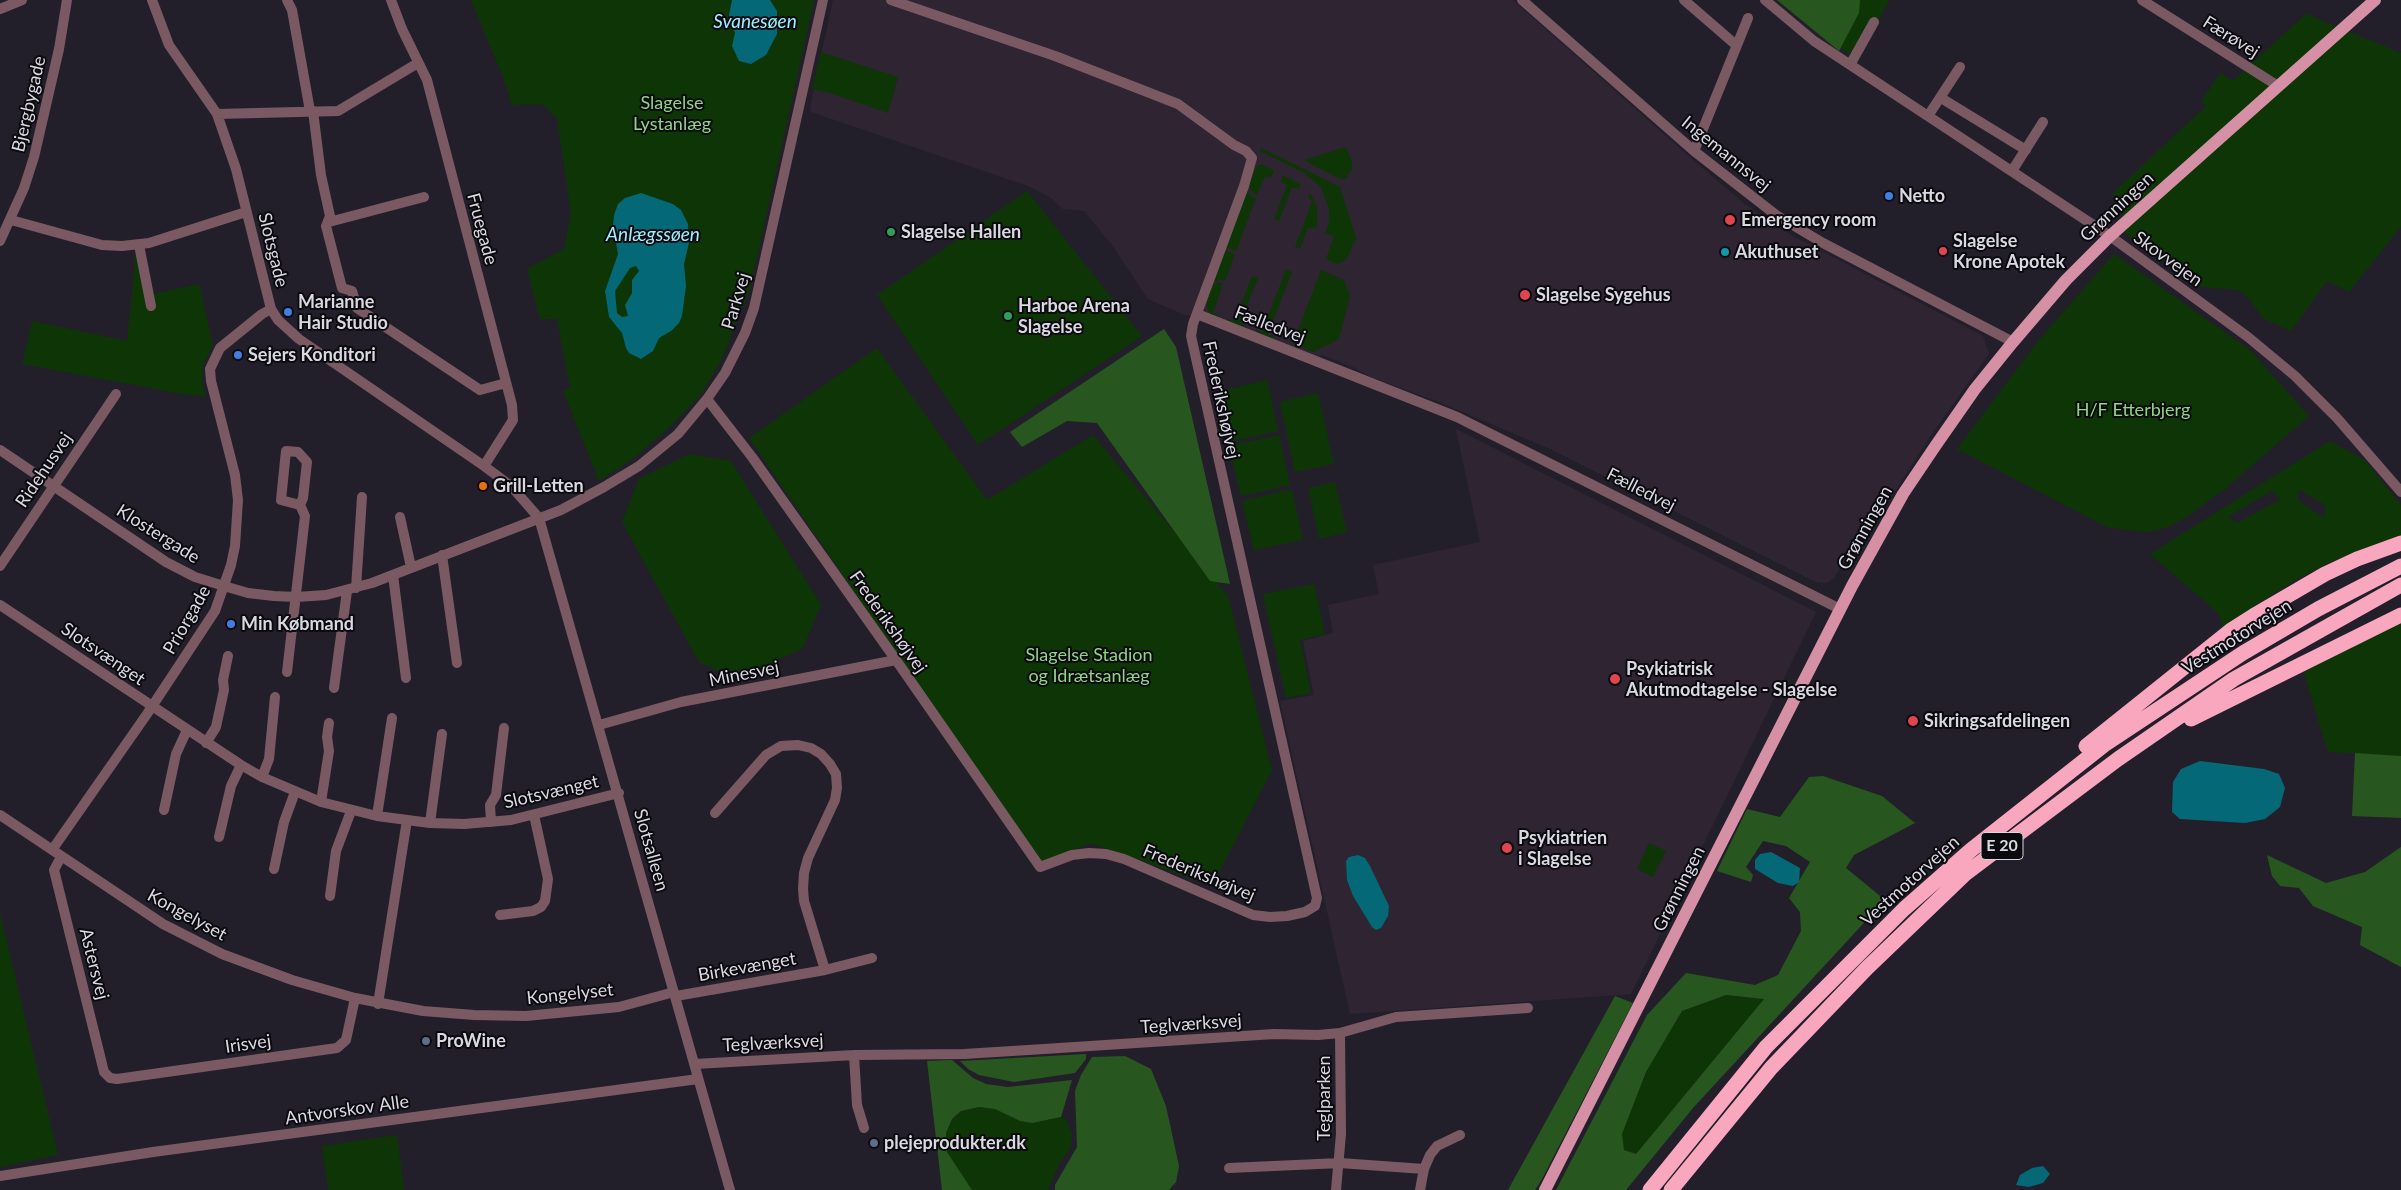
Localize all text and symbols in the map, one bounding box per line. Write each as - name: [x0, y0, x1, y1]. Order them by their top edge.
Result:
- water label: Svanesøen: [713, 11, 797, 33]
- street label: Færøvej: [2199, 11, 2263, 63]
- street label: Bjergbygade: [7, 54, 51, 154]
- park label: Slagelse Lystanlæg: [633, 92, 711, 134]
- street label: Ingemannsvej: [1677, 112, 1775, 196]
- street label: Grønningen: [2076, 168, 2158, 246]
- place label: Netto: [1899, 185, 1945, 207]
- marker: Netto: [1883, 190, 1895, 202]
- street label: Fruegade: [462, 191, 502, 267]
- place label: Emergency room: [1741, 209, 1876, 231]
- street label: Slotsgade: [253, 211, 293, 289]
- marker: Emergency room: [1723, 213, 1737, 227]
- place label: Slagelse Hallen: [901, 221, 1021, 243]
- water label: Anlægssøen: [606, 224, 700, 246]
- marker: Slagelse Hallen: [885, 226, 897, 238]
- street label: Skovvejen: [2129, 227, 2207, 291]
- place label: Slagelse Krone Apotek: [1953, 230, 2065, 272]
- place label: Akuthuset: [1735, 241, 1818, 263]
- marker: Slagelse Krone Apotek: [1937, 245, 1949, 257]
- marker: Akuthuset: [1719, 246, 1731, 258]
- street label: Parkvej: [717, 270, 755, 332]
- place label: Slagelse Sygehus: [1536, 284, 1671, 306]
- marker: Slagelse Sygehus: [1518, 288, 1532, 302]
- place label: Marianne Hair Studio: [298, 291, 388, 334]
- place label: Harboe Arena Slagelse: [1018, 295, 1130, 338]
- street label: Fælledvej: [1231, 302, 1309, 348]
- marker: Marianne Hair Studio: [282, 306, 294, 318]
- marker: Harboe Arena Slagelse: [1002, 310, 1014, 322]
- street label: Frederikshøjvej: [1198, 339, 1244, 461]
- place label: Sejers Konditori: [248, 344, 376, 366]
- marker: Sejers Konditori: [232, 349, 244, 361]
- park label: H/F Etterbjerg: [2076, 399, 2190, 421]
- street label: Ridehusvej: [11, 428, 77, 512]
- street label: Fælledvej: [1603, 464, 1679, 516]
- place label: Grill-Letten: [493, 475, 584, 497]
- marker: Grill-Letten: [477, 480, 489, 492]
- street label: Grønningen: [1833, 482, 1897, 574]
- street label: Klostergade: [112, 500, 204, 568]
- street label: Frederikshøjvej: [845, 567, 931, 677]
- street label: Priorgade: [159, 582, 215, 658]
- street label: Vestmotorvejen: [2178, 595, 2296, 679]
- place label: Min Købmand: [241, 613, 354, 635]
- street label: Slotsvænget: [57, 618, 149, 690]
- marker: Min Købmand: [225, 618, 237, 630]
- park label: Slagelse Stadion og Idrætsanlæg: [1025, 644, 1153, 686]
- street label: Minesvej: [707, 657, 781, 691]
- place label: Psykiatrisk Akutmodtagelse - Slagelse: [1626, 658, 1837, 701]
- marker: Psykiatrisk Akutmodtagelse - Slagelse: [1608, 672, 1622, 686]
- place label: Sikringsafdelingen: [1924, 710, 2070, 732]
- marker: Sikringsafdelingen: [1906, 714, 1920, 728]
- street label: Slotsvænget: [501, 771, 601, 813]
- street label: Slotsalleen: [629, 806, 673, 894]
- place label: Psykiatrien i Slagelse: [1518, 827, 1607, 870]
- street label: Vestmotorvejen: [1856, 831, 1964, 931]
- road number: E 20: [1981, 832, 2023, 859]
- street label: Frederikshøjvej: [1140, 840, 1258, 906]
- marker: Psykiatrien i Slagelse: [1500, 841, 1514, 855]
- street label: Grønningen: [1648, 843, 1710, 935]
- street label: Kongelyset: [144, 884, 230, 946]
- street label: Astersvej: [75, 926, 113, 1002]
- street label: Birkevænget: [696, 948, 798, 986]
- street label: Kongelyset: [525, 979, 615, 1009]
- street label: Teglværksvej: [1140, 1010, 1242, 1038]
- street label: Irisvej: [224, 1030, 272, 1058]
- place label: ProWine: [436, 1030, 506, 1052]
- street label: Teglværksvej: [722, 1030, 824, 1056]
- marker: ProWine: [420, 1035, 432, 1047]
- street label: Teglparken: [1313, 1055, 1335, 1141]
- street label: Antvorskov Alle: [284, 1091, 410, 1129]
- place label: plejeprodukter.dk: [884, 1132, 1026, 1154]
- marker: plejeprodukter.dk: [868, 1137, 880, 1149]

